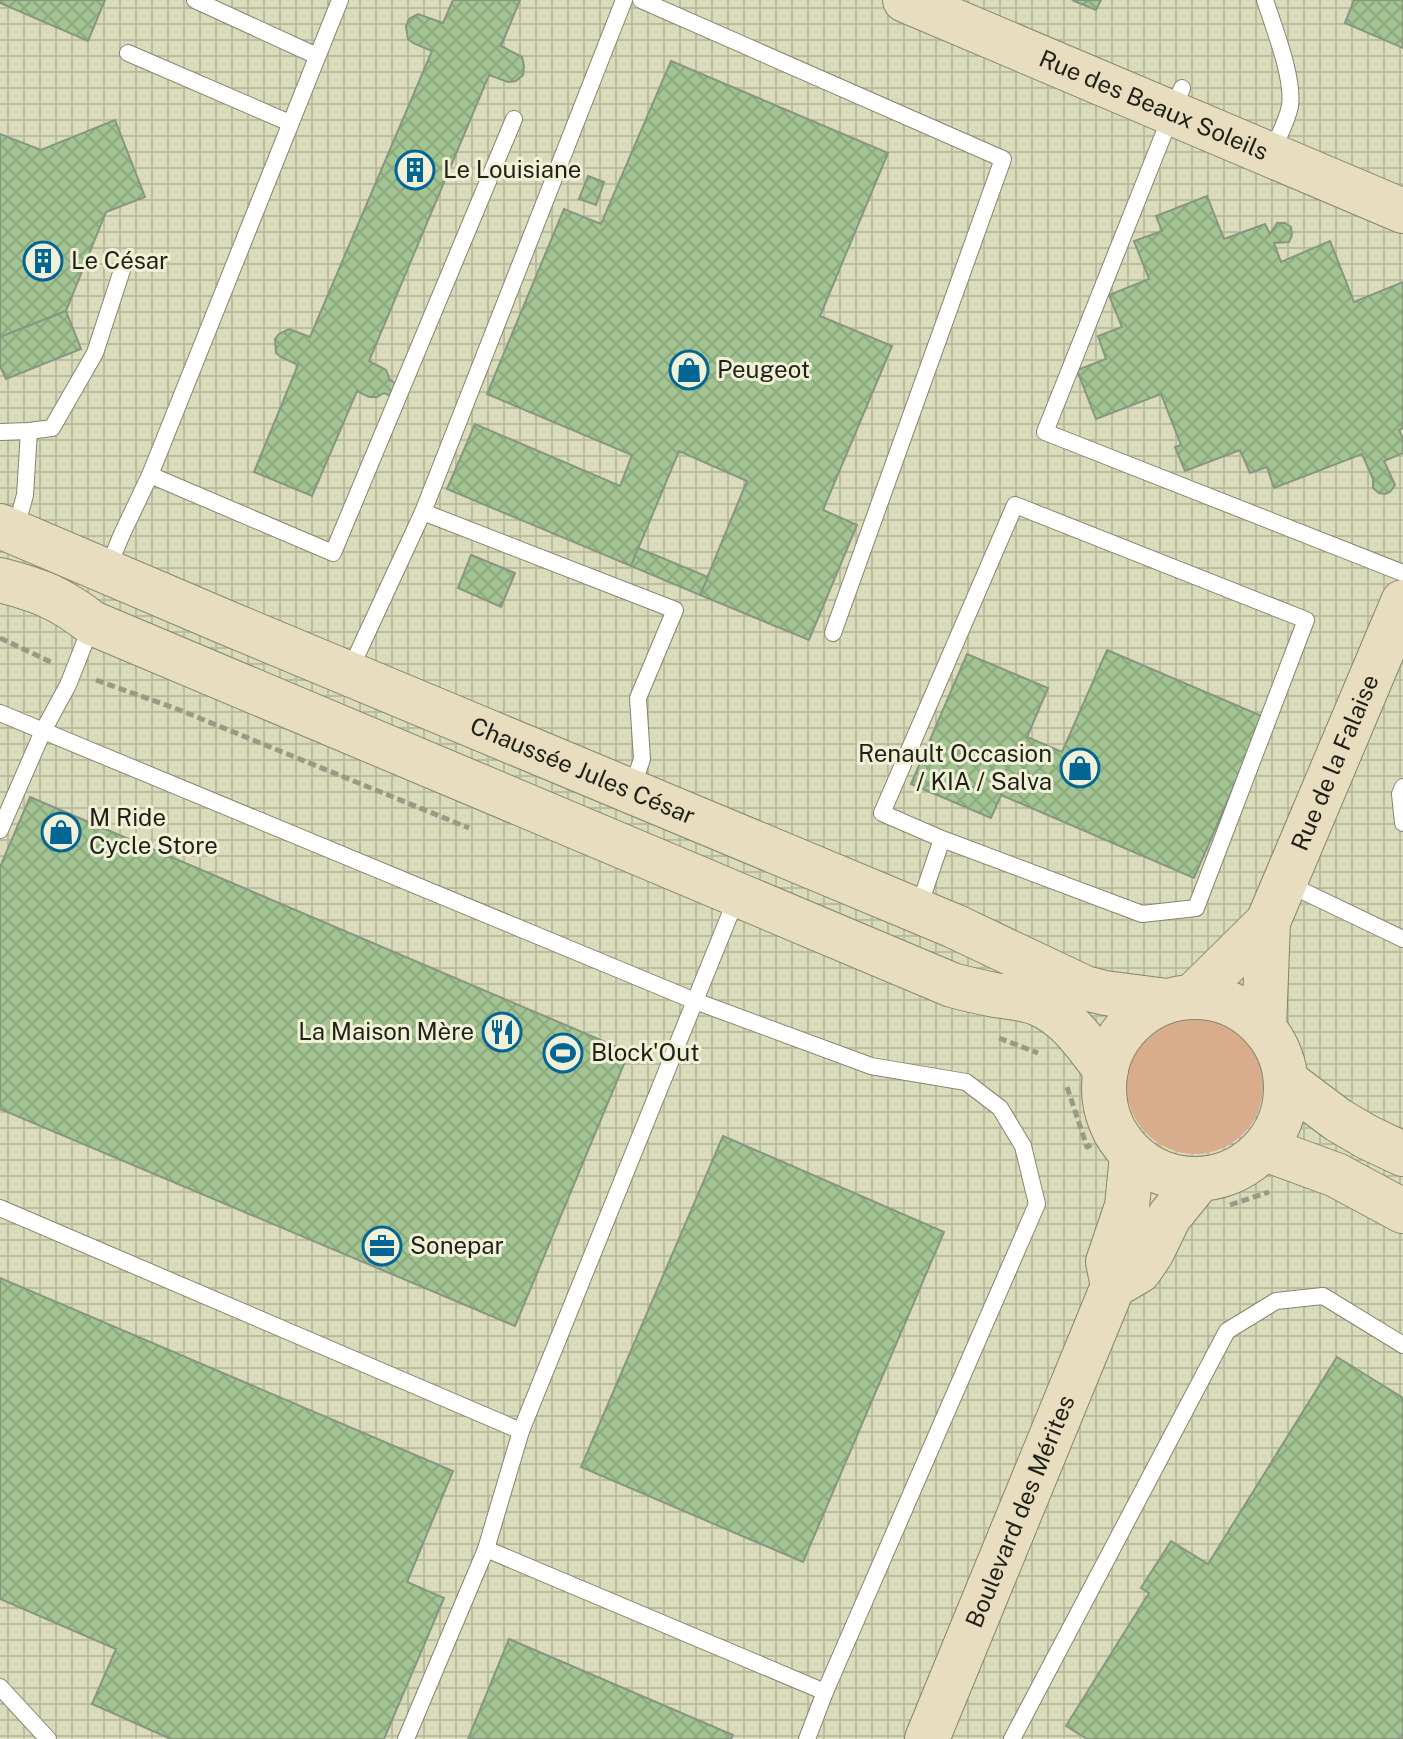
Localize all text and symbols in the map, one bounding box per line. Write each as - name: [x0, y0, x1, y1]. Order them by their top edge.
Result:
- street label: Rue des Beaux Soleils: [1035, 44, 1273, 165]
- building icon: Le Louisiane: [394, 149, 436, 191]
- place label: Le Louisiane: [443, 155, 581, 183]
- building icon: Le César: [22, 240, 64, 282]
- place label: Le César: [71, 246, 169, 274]
- shop icon: Peugeot: [668, 349, 710, 391]
- place label: Peugeot: [717, 355, 810, 383]
- street label: Rue de la Falaise: [1285, 670, 1384, 854]
- street label: Chaussée Jules César: [466, 711, 700, 829]
- place label: Renault Occasion / KIA / Salva: [858, 739, 1052, 795]
- shop icon: Renault Occasion / KIA / Salva: [1059, 747, 1101, 789]
- place label: M Ride Cycle Store: [89, 803, 218, 859]
- shop icon: M Ride Cycle Store: [40, 811, 82, 853]
- restaurant icon: La Maison Mère: [481, 1011, 523, 1053]
- place label: La Maison Mère: [298, 1017, 474, 1045]
- sports icon: Block'Out: [542, 1032, 584, 1074]
- place label: Block'Out: [591, 1038, 700, 1066]
- office icon: Sonepar: [361, 1225, 403, 1267]
- place label: Sonepar: [410, 1231, 504, 1259]
- street label: Boulevard des Mérites: [959, 1391, 1080, 1631]

